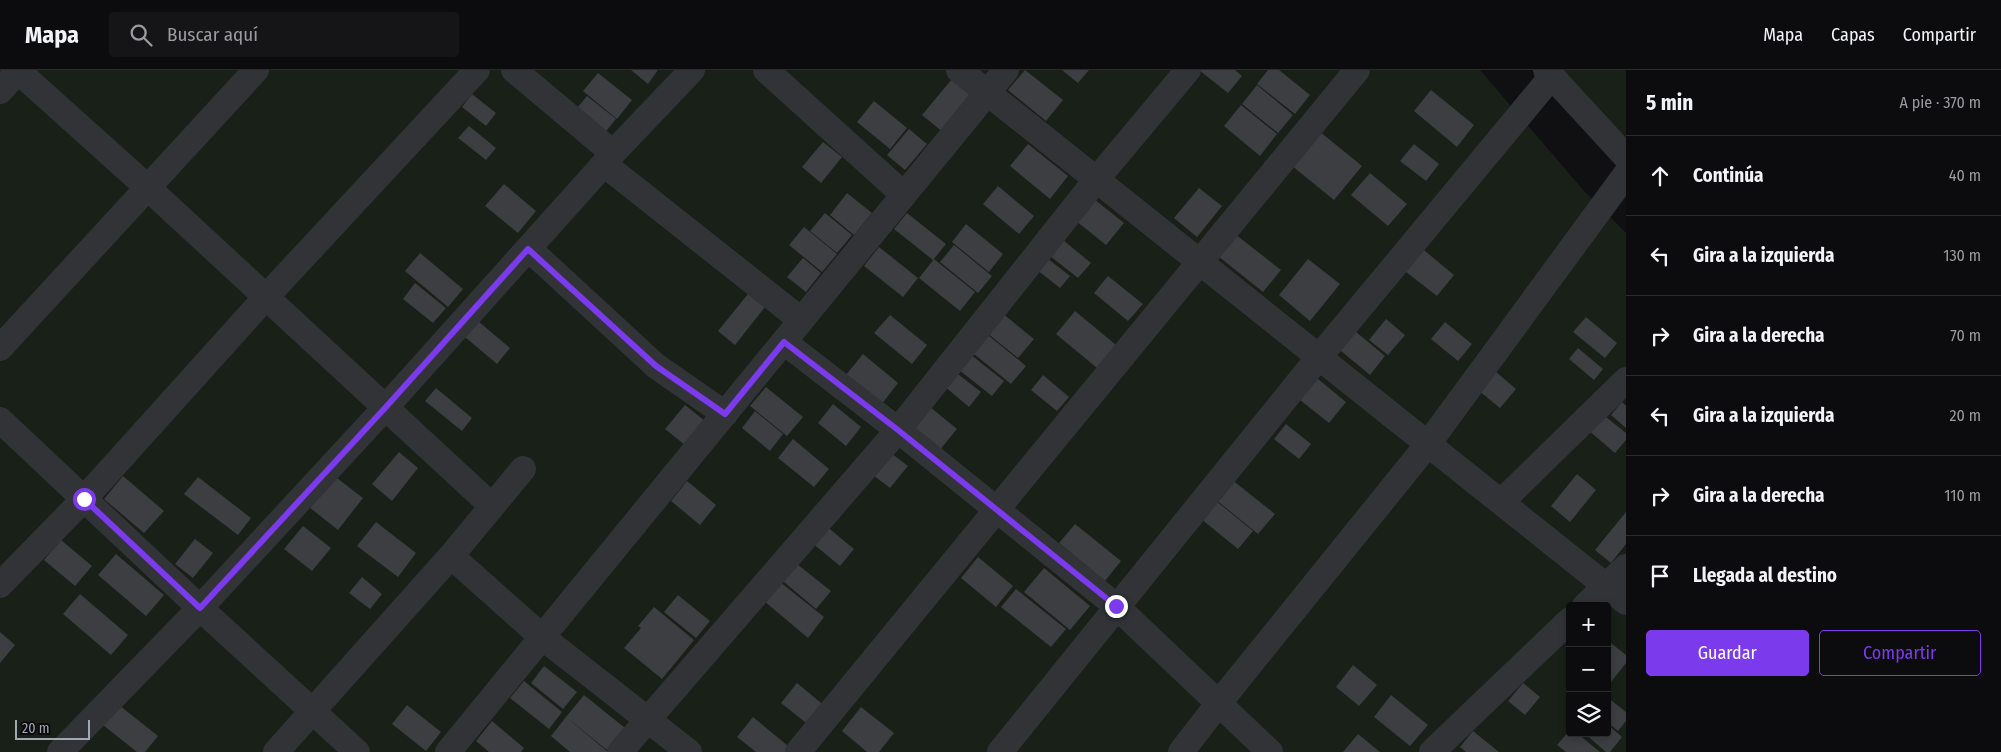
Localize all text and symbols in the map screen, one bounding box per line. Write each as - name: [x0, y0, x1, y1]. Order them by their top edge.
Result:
- search box: [109, 12, 459, 57]
- text: Mapa: [25, 21, 79, 49]
- icon: search: [127, 21, 155, 49]
- text: Buscar aquí: [167, 23, 258, 46]
- text: Mapa: [1763, 24, 1803, 46]
- text: Capas: [1831, 24, 1875, 46]
- text: Compartir: [1903, 24, 1976, 46]
- text: 5 min: [1646, 90, 1693, 116]
- text: A pie · 370 m: [1900, 93, 1981, 112]
- icon: ahead: [1646, 162, 1674, 190]
- text: Continúa: [1693, 164, 1764, 187]
- text: 40 m: [1949, 166, 1981, 185]
- icon: left: [1646, 242, 1674, 270]
- text: Gira a la izquierda: [1693, 244, 1835, 267]
- text: 130 m: [1943, 246, 1981, 265]
- icon: right: [1646, 322, 1674, 350]
- text: Gira a la derecha: [1693, 324, 1825, 347]
- text: 70 m: [1950, 326, 1981, 345]
- icon: left: [1646, 402, 1674, 430]
- text: Gira a la izquierda: [1693, 404, 1835, 427]
- text: 20 m: [1950, 406, 1981, 425]
- icon: right: [1646, 482, 1674, 510]
- text: Gira a la derecha: [1693, 484, 1825, 507]
- text: 110 m: [1944, 486, 1981, 505]
- route start: [73, 488, 96, 511]
- icon: arrive: [1646, 562, 1674, 590]
- text: Llegada al destino: [1693, 564, 1837, 587]
- route end: [1105, 595, 1128, 618]
- map controls: [1566, 602, 1611, 737]
- button: +: [1566, 602, 1611, 647]
- button: Guardar: [1646, 630, 1809, 676]
- button: Compartir: [1819, 630, 1981, 676]
- button: −: [1566, 647, 1611, 692]
- button: layers: [1566, 692, 1611, 737]
- scale bar: [15, 717, 90, 740]
- text: 20 m: [22, 720, 50, 737]

